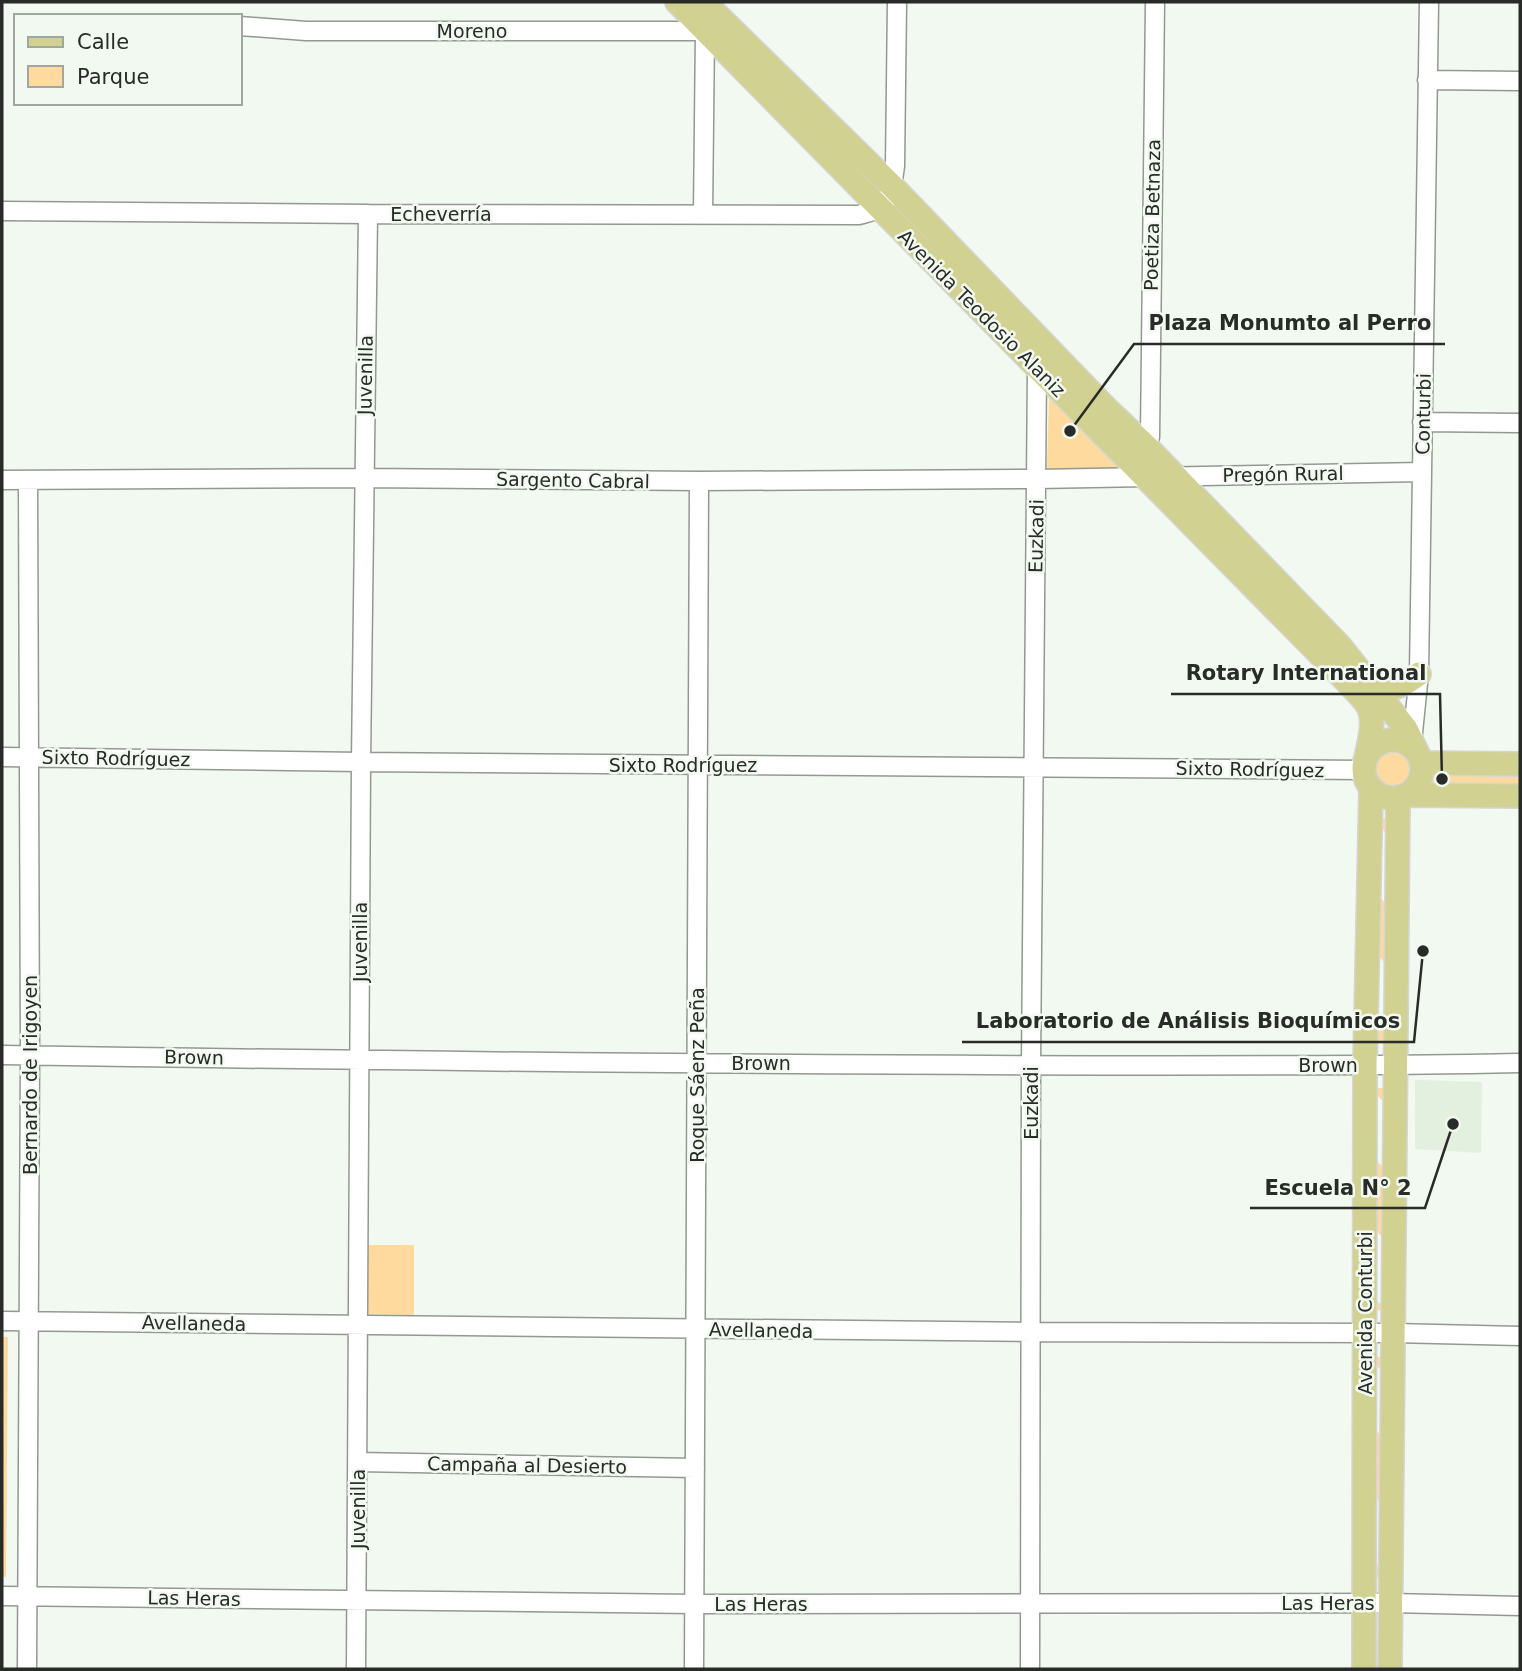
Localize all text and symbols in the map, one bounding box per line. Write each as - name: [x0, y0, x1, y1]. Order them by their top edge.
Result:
- legend: [14, 14, 242, 105]
- street label: Moreno: [437, 20, 507, 42]
- text: Calle: [77, 30, 129, 54]
- text: Parque: [77, 65, 149, 89]
- street label: Poetiza Betnaza: [1140, 139, 1164, 291]
- street label: Echeverría: [390, 203, 492, 225]
- street label: Avenida Teodosio Alaniz: [894, 225, 1070, 401]
- callout: Plaza Monumto al Perro: [1134, 302, 1445, 344]
- text: Plaza Monumto al Perro: [1149, 311, 1431, 335]
- street label: Juvenilla: [353, 335, 377, 416]
- street label: Conturbi: [1411, 373, 1435, 455]
- street label: Pregón Rural: [1222, 462, 1344, 486]
- street label: Sargento Cabral: [496, 468, 650, 492]
- street label: Euzkadi: [1024, 499, 1048, 573]
- callout: Rotary International: [1171, 652, 1440, 694]
- text: Rotary International: [1186, 661, 1426, 685]
- street label: Sixto Rodríguez: [42, 746, 190, 770]
- street label: Sixto Rodríguez: [609, 754, 757, 776]
- street label: Sixto Rodríguez: [1176, 757, 1324, 781]
- street label: Juvenilla: [349, 902, 371, 983]
- street label: Bernardo de Irigoyen: [19, 975, 41, 1175]
- street label: Roque Sáenz Peña: [686, 987, 708, 1163]
- callout: Laboratorio de Análisis Bioquímicos: [962, 1000, 1414, 1042]
- text: Laboratorio de Análisis Bioquímicos: [976, 1009, 1400, 1033]
- street label: Brown: [164, 1045, 224, 1069]
- street label: Brown: [731, 1052, 791, 1074]
- street label: Brown: [1298, 1054, 1358, 1076]
- street label: Euzkadi: [1020, 1066, 1042, 1140]
- callout: Escuela N° 2: [1250, 1166, 1425, 1208]
- text: Escuela N° 2: [1264, 1176, 1412, 1200]
- street label: Avenida Conturbi: [1354, 1231, 1376, 1395]
- street label: Avellaneda: [142, 1311, 246, 1335]
- street label: Avellaneda: [709, 1318, 813, 1342]
- street label: Campaña al Desierto: [427, 1452, 627, 1478]
- street label: Juvenilla: [347, 1469, 369, 1550]
- street label: Las Heras: [147, 1586, 241, 1610]
- street label: Las Heras: [1281, 1592, 1375, 1614]
- street label: Las Heras: [714, 1593, 808, 1615]

